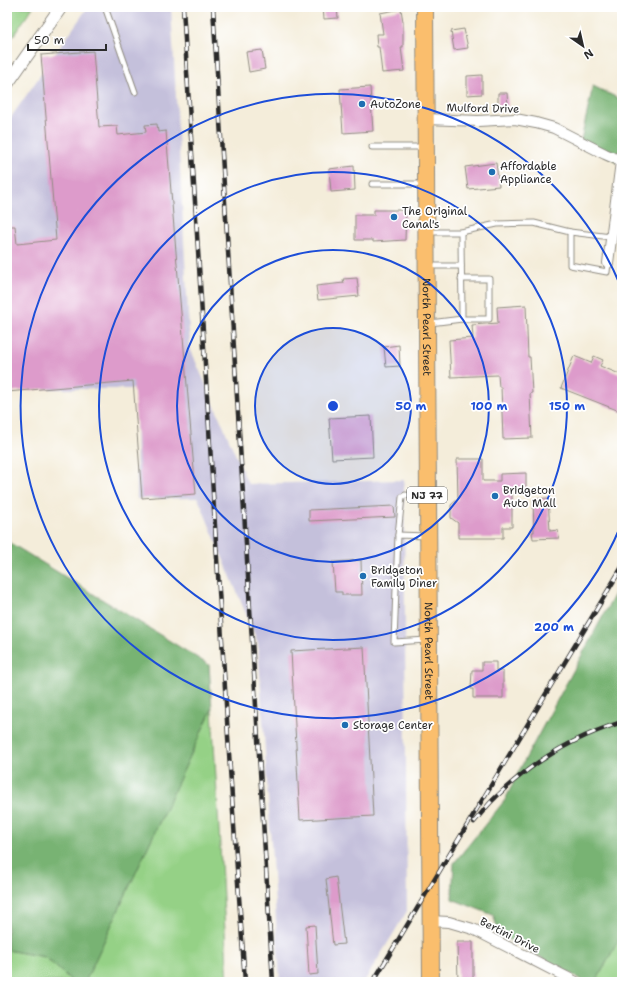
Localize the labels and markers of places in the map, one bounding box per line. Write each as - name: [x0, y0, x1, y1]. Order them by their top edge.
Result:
- place label: AutoZone: [370, 97, 421, 112]
- marker: AutoZone: [357, 99, 367, 109]
- place label: Affordable Appliance: [500, 159, 557, 187]
- marker: Affordable Appliance: [487, 167, 497, 177]
- place label: The Original Canal's: [402, 204, 468, 232]
- marker: The Original Canal's: [389, 212, 399, 222]
- centre of rings: [326, 399, 340, 413]
- place label: Bridgeton Auto Mall: [503, 483, 557, 511]
- marker: Bridgeton Auto Mall: [490, 491, 500, 501]
- place label: Bridgeton Family Diner: [371, 563, 437, 591]
- marker: Bridgeton Family Diner: [358, 571, 368, 581]
- place label: Storage Center: [353, 718, 433, 733]
- marker: Storage Center: [340, 720, 350, 730]

